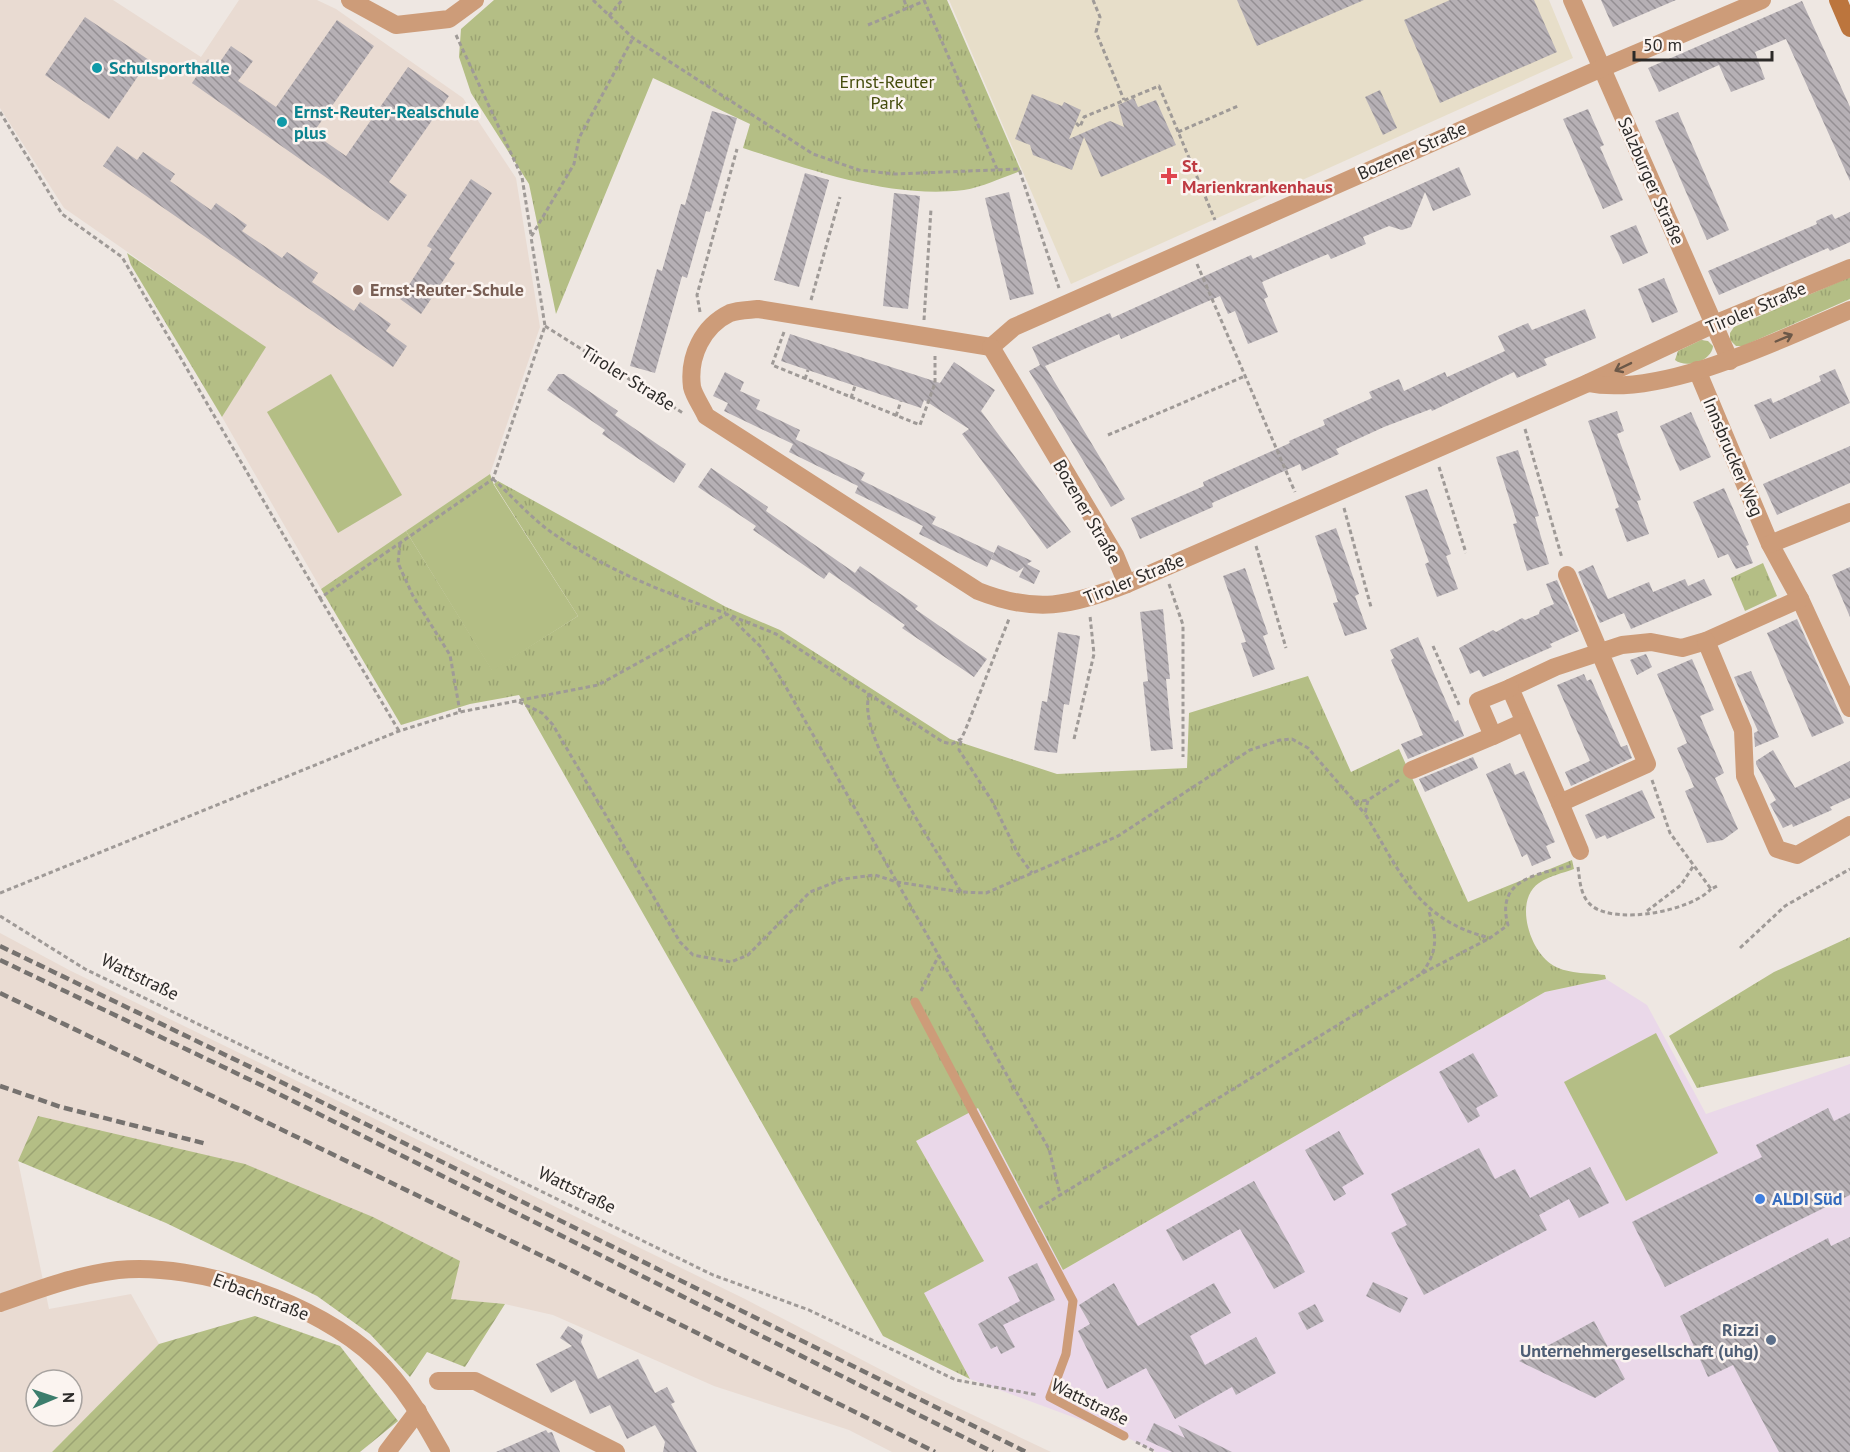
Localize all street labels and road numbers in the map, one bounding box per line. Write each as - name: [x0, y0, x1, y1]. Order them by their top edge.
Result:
- street label: Salzburger Straße: [1613, 113, 1690, 248]
- street label: Bozener Straße: [1354, 116, 1470, 185]
- street label: Tiroler Straße: [1702, 276, 1809, 339]
- street label: Tiroler Straße: [577, 340, 679, 416]
- street label: Innsbrucker Weg: [1698, 394, 1769, 520]
- street label: Bozener Straße: [1048, 455, 1127, 568]
- street label: Tiroler Straße: [1080, 548, 1187, 609]
- street label: Wattstraße: [98, 948, 183, 1005]
- street label: Wattstraße: [535, 1161, 620, 1218]
- street label: Erbachstraße: [210, 1268, 312, 1325]
- street label: Wattstraße: [1048, 1373, 1133, 1430]

